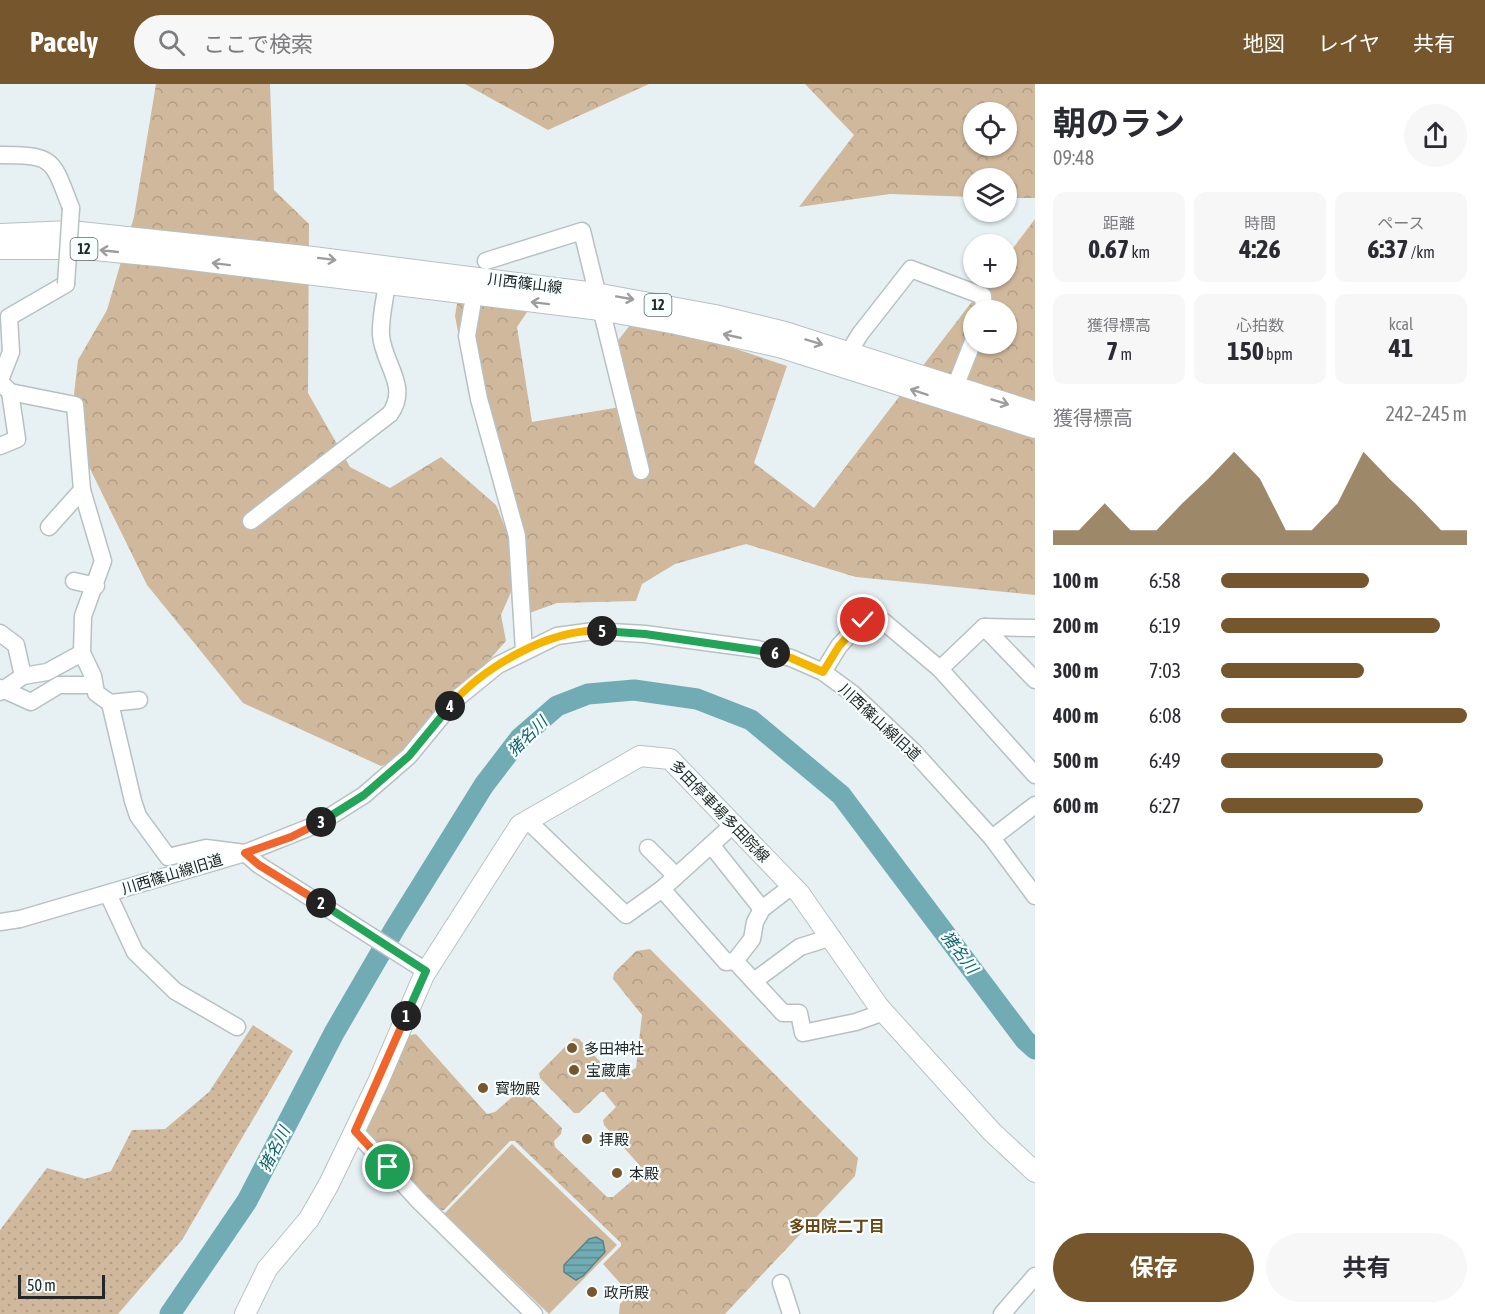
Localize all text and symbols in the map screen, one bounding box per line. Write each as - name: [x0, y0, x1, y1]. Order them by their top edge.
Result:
- search box: [134, 15, 554, 69]
- text: Pacely: [30, 26, 98, 58]
- icon: search: [155, 26, 188, 59]
- text: ここで検索: [203, 31, 313, 57]
- text: 地図: [1243, 31, 1285, 55]
- text: レイヤ: [1318, 31, 1380, 55]
- text: 共有: [1413, 31, 1455, 55]
- map controls: [963, 102, 1017, 354]
- button: locate: [963, 102, 1017, 156]
- text: 朝のラン: [1053, 104, 1185, 142]
- button: share: [1404, 104, 1467, 167]
- text: 09:48: [1053, 146, 1094, 169]
- button: layers: [963, 168, 1017, 222]
- text: 距離: [1103, 214, 1135, 232]
- text: 時間: [1244, 214, 1276, 232]
- text: ペース: [1377, 214, 1425, 232]
- button: +: [963, 234, 1017, 288]
- text: 0.67: [1088, 234, 1129, 264]
- text: 4:26: [1239, 234, 1281, 264]
- text: 6:37: [1367, 234, 1409, 264]
- road number: 12: [70, 238, 98, 260]
- text: km: [1129, 243, 1150, 261]
- text: /km: [1409, 243, 1435, 261]
- one-way arrow: [99, 245, 119, 256]
- one-way arrow: [317, 254, 337, 265]
- one-way arrow: [212, 259, 231, 270]
- street label: 川西篠山線: [487, 270, 563, 296]
- one-way arrow: [614, 293, 634, 304]
- road number: 12: [644, 294, 672, 316]
- one-way arrow: [531, 297, 551, 308]
- button: −: [963, 300, 1017, 354]
- text: kcal: [1389, 315, 1413, 333]
- text: 獲得標高: [1087, 316, 1151, 334]
- text: 心拍数: [1236, 316, 1284, 334]
- one-way arrow: [723, 330, 742, 342]
- text: 41: [1389, 333, 1413, 363]
- text: 7: [1106, 336, 1118, 366]
- text: 150: [1227, 336, 1264, 366]
- one-way arrow: [805, 337, 824, 348]
- text: m: [1118, 345, 1132, 363]
- text: bpm: [1264, 345, 1293, 363]
- one-way arrow: [910, 385, 929, 396]
- one-way arrow: [990, 397, 1009, 408]
- text: 242–245 m: [1385, 402, 1467, 425]
- text: 獲得標高: [1053, 406, 1133, 429]
- text: 100 m: [1053, 569, 1098, 592]
- text: 6:58: [1149, 569, 1181, 592]
- pin: [837, 594, 888, 645]
- icon: check: [846, 603, 879, 636]
- text: 200 m: [1053, 614, 1098, 637]
- text: 6:19: [1149, 614, 1181, 637]
- pin: 5: [587, 616, 617, 646]
- text: 5: [598, 622, 606, 640]
- pin: 6: [760, 638, 790, 668]
- text: 6: [771, 644, 779, 662]
- text: 300 m: [1053, 659, 1098, 682]
- text: 7:03: [1149, 659, 1181, 682]
- street label: 川西篠山線旧道: [836, 680, 924, 764]
- pin: 4: [435, 691, 465, 721]
- text: 4: [446, 697, 454, 715]
- text: 400 m: [1053, 704, 1098, 727]
- text: 6:08: [1149, 704, 1181, 727]
- water label: 猪名川: [504, 711, 552, 759]
- text: 500 m: [1053, 749, 1098, 772]
- text: 6:49: [1149, 749, 1181, 772]
- street label: 多田停車場多田院線: [667, 757, 773, 865]
- text: 600 m: [1053, 794, 1098, 817]
- text: 6:27: [1149, 794, 1181, 817]
- pin: 3: [306, 807, 336, 837]
- text: 3: [317, 813, 325, 831]
- street label: 川西篠山線旧道: [119, 851, 225, 897]
- pin: 2: [306, 888, 336, 918]
- text: 2: [317, 894, 325, 912]
- water label: 猪名川: [938, 927, 983, 978]
- pin: 1: [391, 1001, 421, 1031]
- text: 1: [402, 1007, 410, 1025]
- place label: 多田神社: [584, 1040, 644, 1057]
- marker: 多田神社: [565, 1041, 579, 1055]
- place label: 宝蔵庫: [586, 1062, 631, 1079]
- marker: 宝蔵庫: [567, 1063, 581, 1077]
- place label: 寳物殿: [495, 1080, 540, 1097]
- marker: 寳物殿: [476, 1081, 490, 1095]
- water label: 猪名川: [255, 1122, 294, 1174]
- place label: 拝殿: [599, 1131, 629, 1148]
- marker: 拝殿: [580, 1132, 594, 1146]
- pin: [362, 1141, 413, 1192]
- icon: arrive: [371, 1150, 404, 1183]
- place label: 本殿: [629, 1165, 659, 1182]
- marker: 本殿: [610, 1166, 624, 1180]
- district label: 多田院二丁目: [789, 1217, 885, 1235]
- button: 保存: [1053, 1233, 1254, 1302]
- button: 共有: [1266, 1233, 1467, 1302]
- scale bar: [18, 1272, 105, 1300]
- text: 50 m: [27, 1276, 56, 1294]
- place label: 政所殿: [604, 1284, 649, 1301]
- marker: 政所殿: [585, 1285, 599, 1299]

